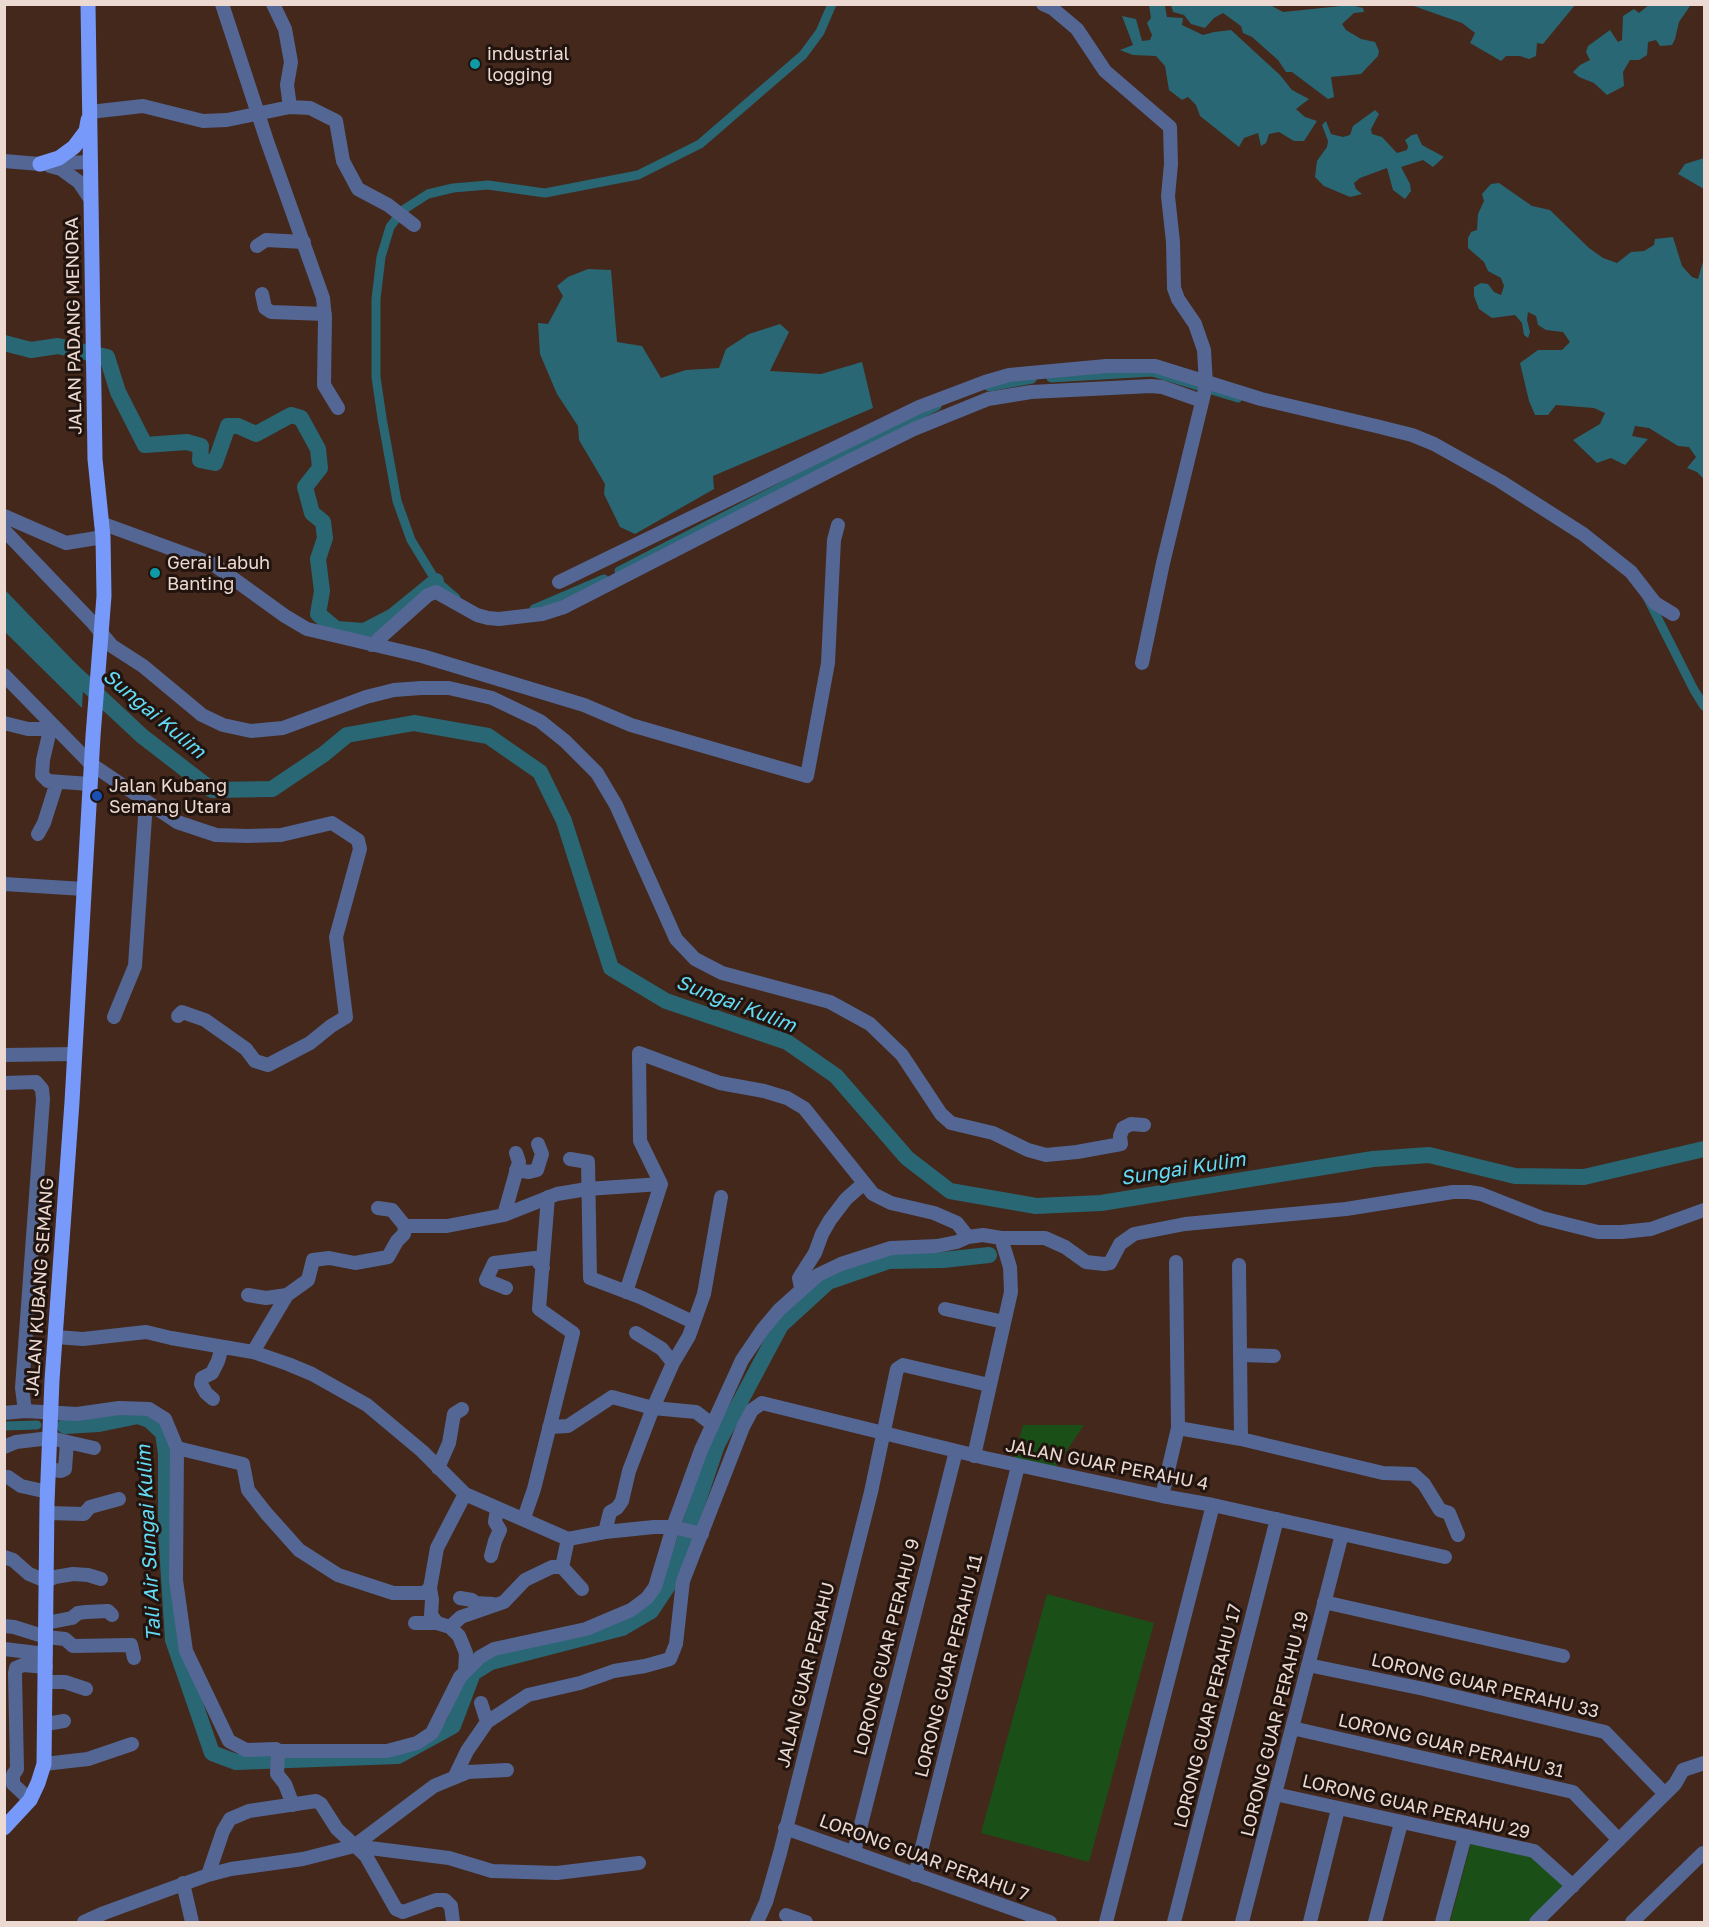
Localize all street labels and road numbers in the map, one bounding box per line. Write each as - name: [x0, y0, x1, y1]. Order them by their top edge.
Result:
- street label: JALAN PADANG MENORA: [61, 217, 87, 435]
- street label: JALAN KUBANG SEMANG: [22, 1177, 58, 1397]
- street label: JALAN GUAR PERAHU 4: [1004, 1435, 1210, 1495]
- street label: LORONG GUAR PERAHU 9: [850, 1536, 924, 1758]
- street label: LORONG GUAR PERAHU 11: [911, 1552, 987, 1780]
- street label: JALAN GUAR PERAHU: [772, 1580, 840, 1770]
- street label: LORONG GUAR PERAHU 17: [1170, 1602, 1246, 1830]
- street label: LORONG GUAR PERAHU 19: [1237, 1609, 1313, 1839]
- street label: LORONG GUAR PERAHU 33: [1369, 1649, 1601, 1723]
- street label: LORONG GUAR PERAHU 31: [1336, 1709, 1566, 1783]
- street label: LORONG GUAR PERAHU 29: [1300, 1770, 1532, 1844]
- street label: LORONG GUAR PERAHU 7: [816, 1810, 1032, 1906]

